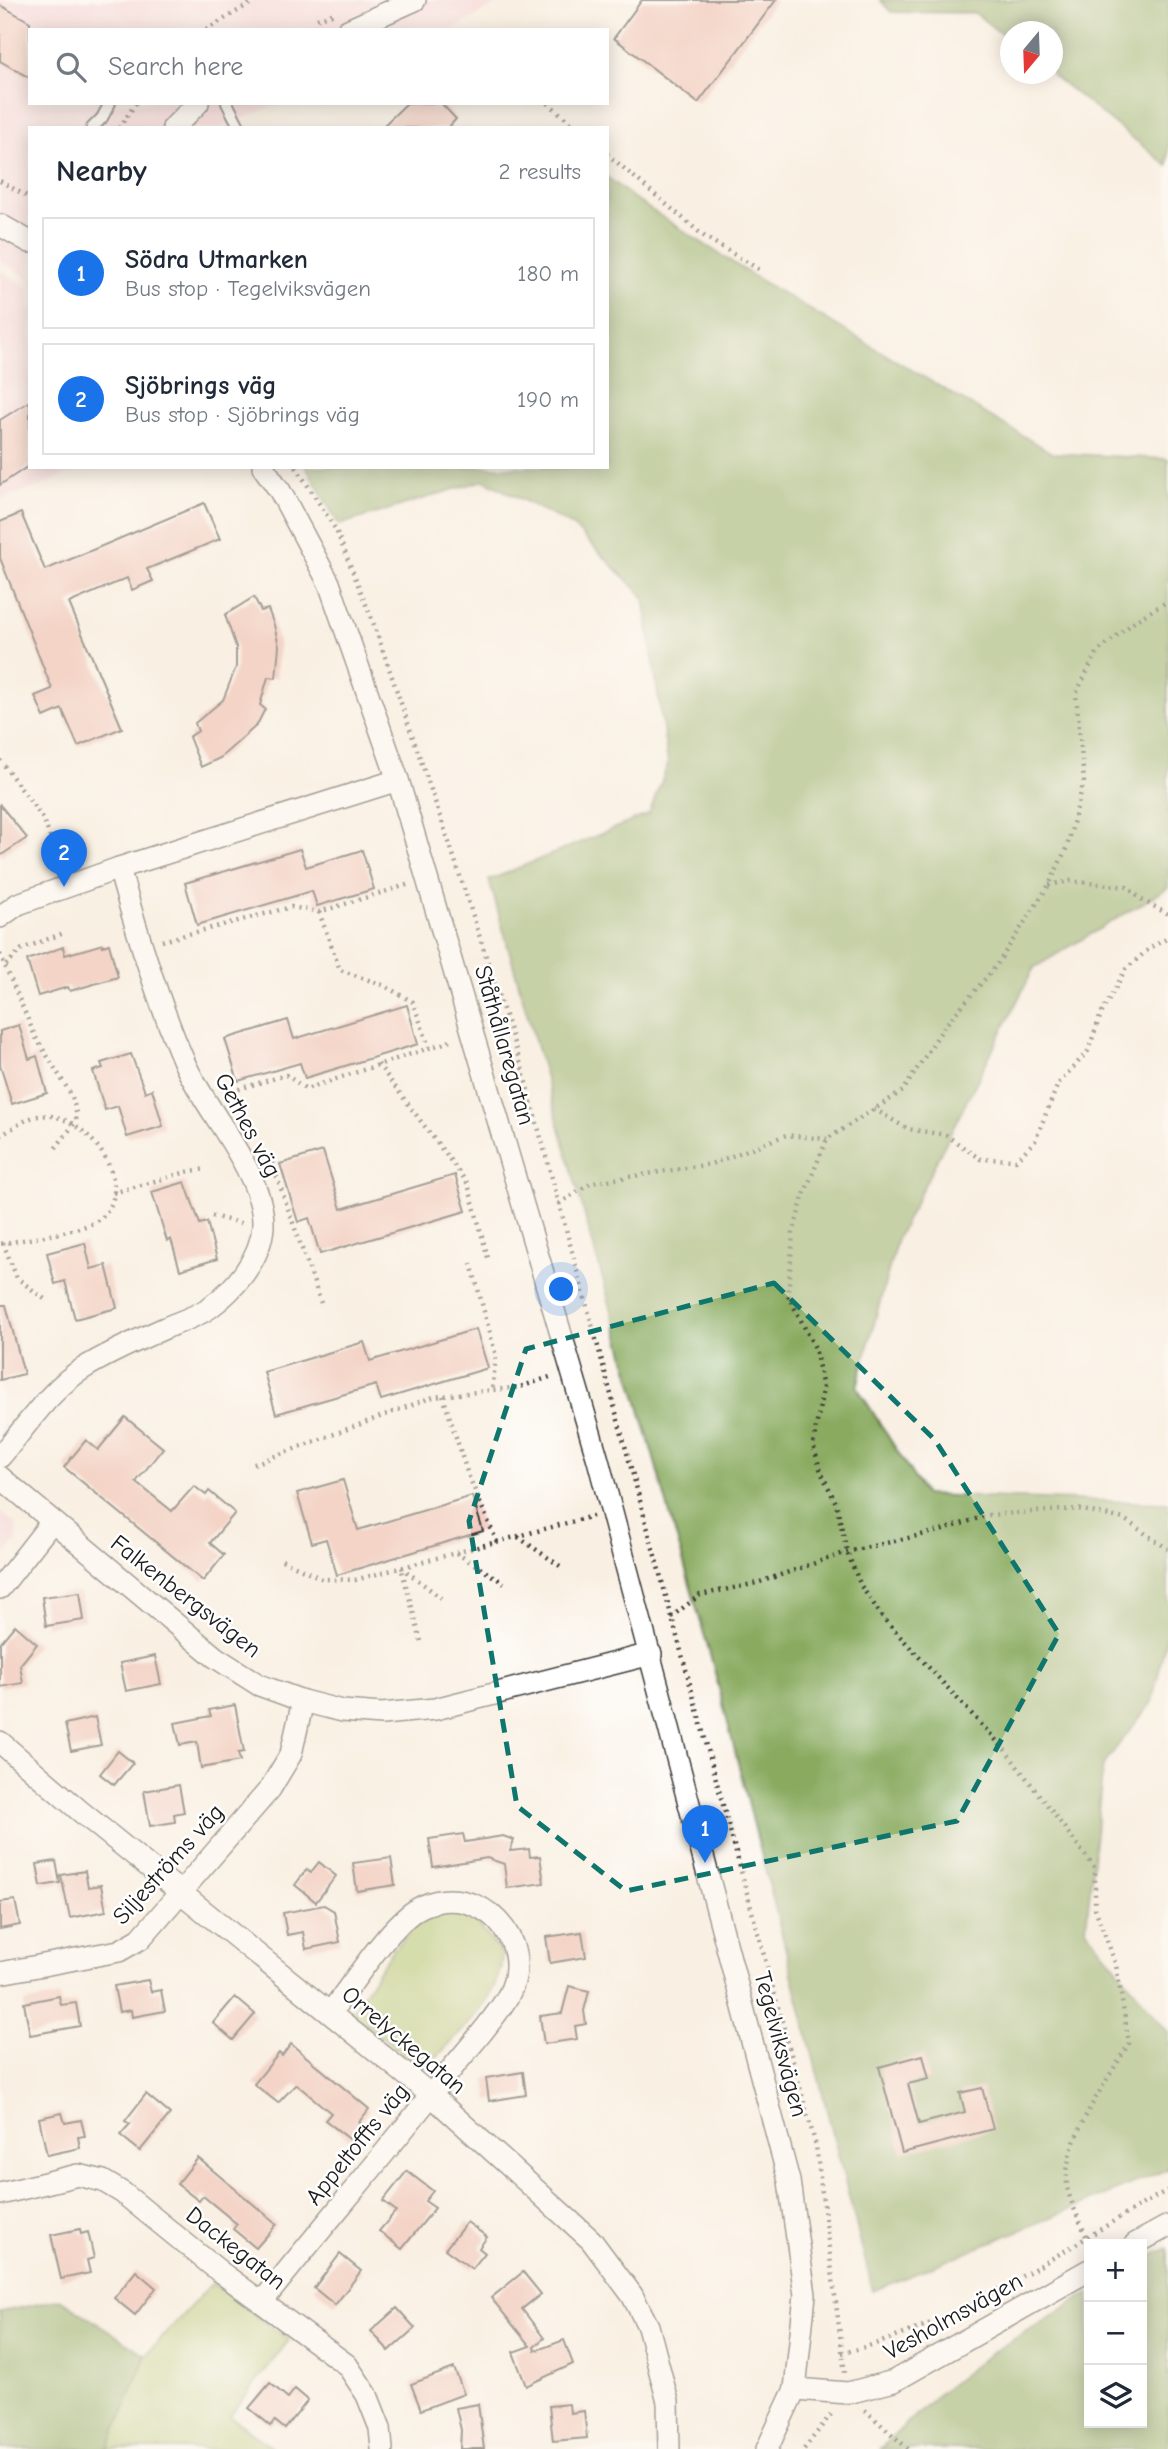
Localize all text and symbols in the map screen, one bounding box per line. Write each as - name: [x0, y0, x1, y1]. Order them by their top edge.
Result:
- north arrow: [1000, 21, 1063, 84]
- search box: [28, 28, 609, 105]
- icon: search: [52, 48, 90, 86]
- text: Search here: [108, 52, 243, 82]
- text: Nearby: [56, 154, 147, 189]
- text: 2 results: [499, 158, 581, 185]
- text: Södra Utmarken: [125, 245, 308, 275]
- text: 1: [76, 260, 86, 287]
- text: 180 m: [517, 260, 579, 287]
- text: Bus stop · Tegelviksvägen: [125, 275, 371, 302]
- text: Sjöbrings väg: [125, 371, 277, 401]
- text: 2: [75, 386, 87, 413]
- text: 190 m: [517, 386, 579, 413]
- text: Bus stop · Sjöbrings väg: [125, 401, 360, 428]
- pin: 2: [41, 829, 87, 887]
- street label: Ståthållaregatan: [469, 962, 541, 1128]
- street label: Gethes väg: [209, 1068, 287, 1182]
- your location: [544, 1272, 578, 1306]
- street label: Falkenbergsvägen: [105, 1529, 267, 1663]
- street label: Siljeströms väg: [107, 1798, 229, 1930]
- pin: 1: [682, 1805, 728, 1863]
- street label: Tegelviksvägen: [748, 1968, 814, 2120]
- street label: Orrelyckegatan: [336, 1980, 472, 2100]
- street label: Appeltoffts väg: [299, 2078, 415, 2210]
- street label: Dackegatan: [180, 2200, 292, 2296]
- map controls: [1084, 2239, 1147, 2428]
- button: +: [1084, 2239, 1147, 2302]
- street label: Vesholmsvägen: [879, 2266, 1027, 2366]
- button: −: [1084, 2302, 1147, 2365]
- button: layers: [1084, 2365, 1147, 2428]

